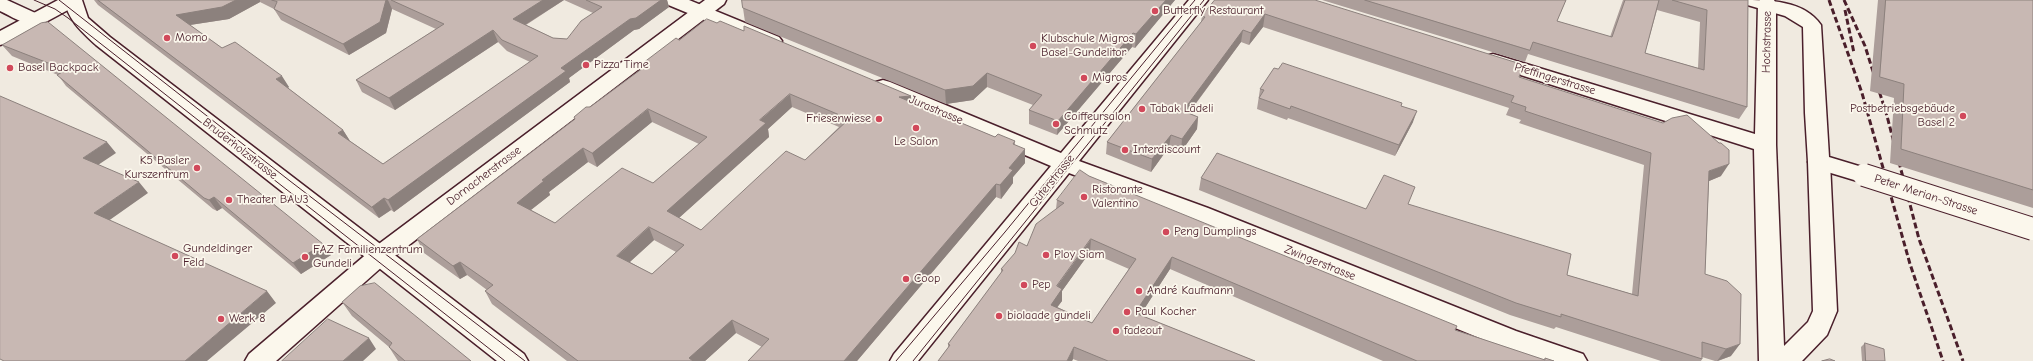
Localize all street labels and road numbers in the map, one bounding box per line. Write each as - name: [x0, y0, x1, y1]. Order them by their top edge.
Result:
- street label: Hochstrasse: [1759, 11, 1775, 73]
- street label: Pfeffingerstrasse: [1513, 60, 1597, 98]
- street label: Jurastrasse: [907, 92, 965, 128]
- street label: Bruderholzstrasse: [200, 115, 280, 183]
- street label: Dornacherstrasse: [444, 143, 524, 209]
- street label: Güterstrasse: [1026, 152, 1078, 210]
- street label: Peter Merian-Strasse: [1872, 171, 1980, 219]
- street label: Zwingerstrasse: [1282, 242, 1358, 284]

